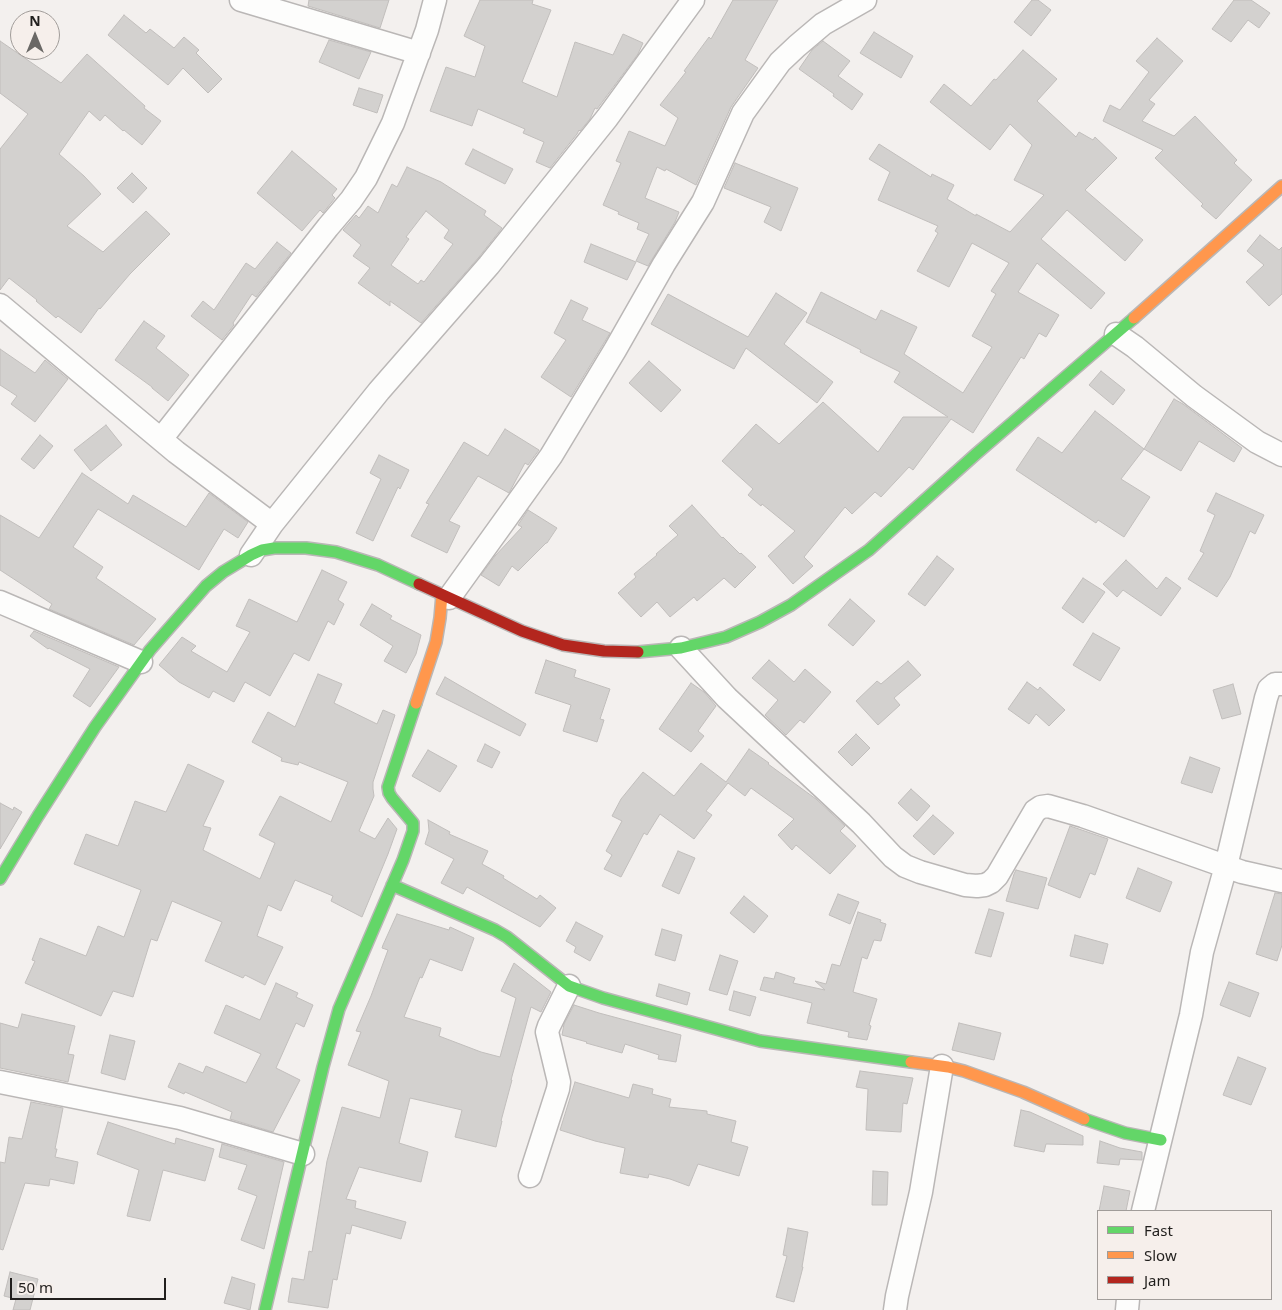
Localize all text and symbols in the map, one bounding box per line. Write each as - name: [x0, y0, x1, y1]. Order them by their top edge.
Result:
- north arrow: [10, 10, 60, 60]
- text: N: [29, 11, 41, 30]
- legend: [1097, 1210, 1272, 1300]
- text: Fast: [1144, 1220, 1173, 1240]
- text: Slow: [1144, 1245, 1177, 1265]
- scale bar: [12, 1268, 169, 1300]
- text: Jam: [1144, 1270, 1171, 1290]
- text: 50 m: [18, 1277, 53, 1297]

